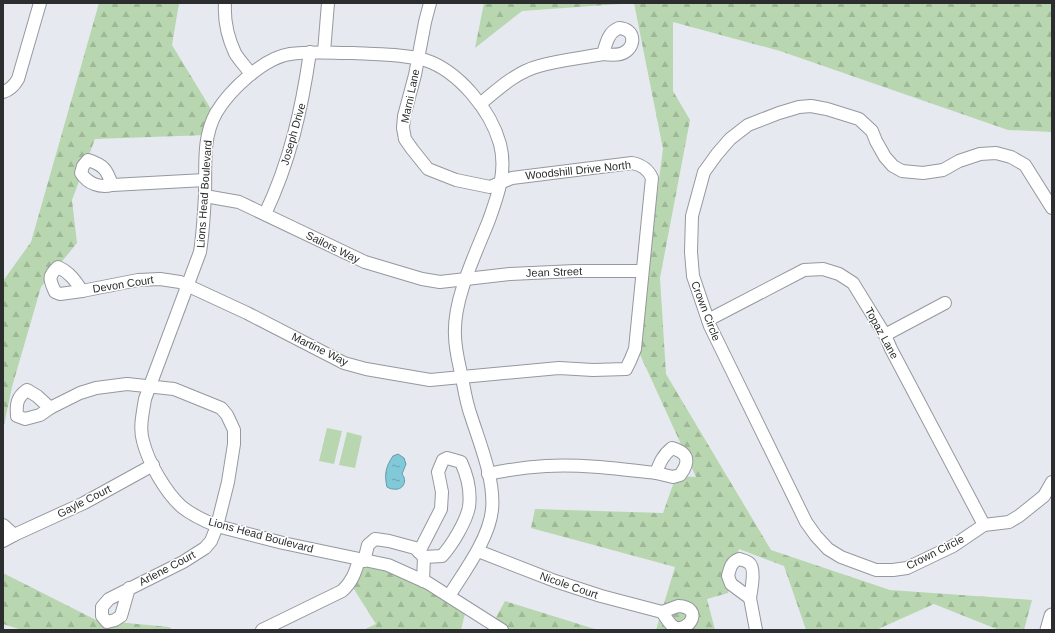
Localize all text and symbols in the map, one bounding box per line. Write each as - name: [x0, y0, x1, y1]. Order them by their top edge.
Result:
- street label: Marni Lane: [398, 68, 422, 124]
- street label: Joseph Drive: [278, 101, 308, 167]
- street label: Lions Head Boulevard: [194, 140, 214, 248]
- street label: Woodshill Drive North: [525, 158, 631, 182]
- street label: Sailors Way: [304, 229, 362, 265]
- street label: Jean Street: [526, 265, 582, 279]
- street label: Devon Court: [92, 273, 154, 295]
- street label: Crown Circle: [689, 279, 723, 343]
- street label: Topaz Lane: [863, 305, 901, 361]
- street label: Martine Way: [290, 330, 351, 368]
- street label: Gayle Court: [55, 482, 113, 520]
- street label: Lions Head Boulevard: [207, 515, 315, 555]
- street label: Crown Circle: [904, 532, 966, 572]
- street label: Arlene Court: [137, 548, 197, 588]
- street label: Nicole Court: [538, 569, 600, 601]

